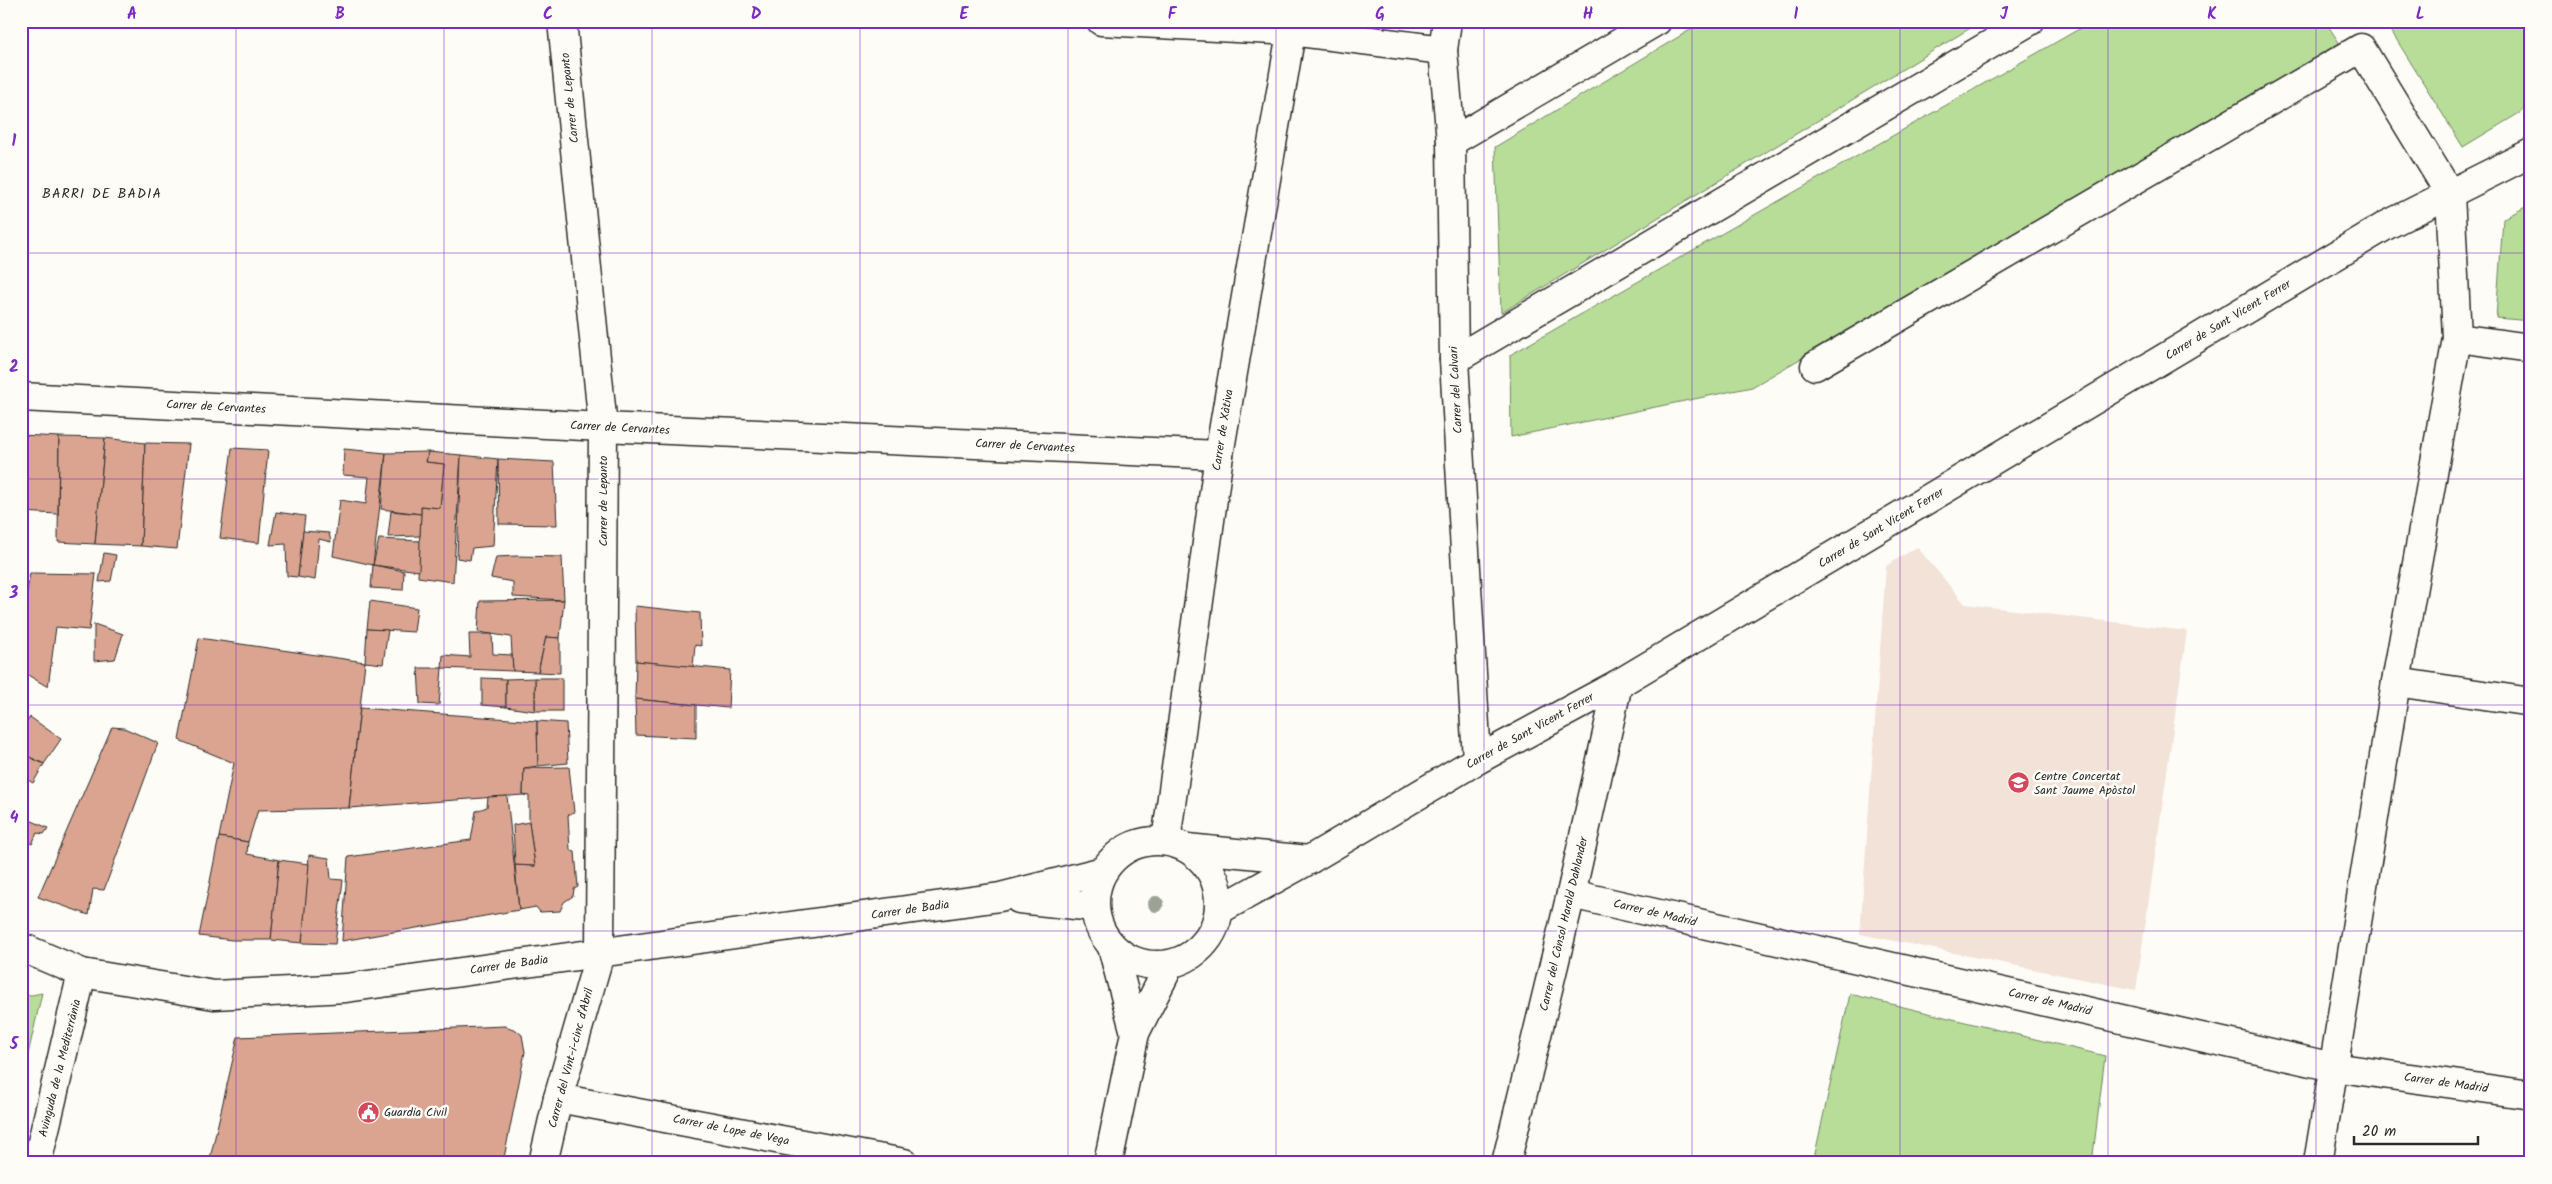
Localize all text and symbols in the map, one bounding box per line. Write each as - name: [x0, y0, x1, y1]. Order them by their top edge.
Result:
- text: A: [127, 2, 137, 27]
- text: B: [335, 2, 345, 27]
- text: C: [543, 2, 553, 27]
- text: D: [751, 2, 762, 27]
- text: E: [960, 2, 970, 27]
- text: F: [1168, 2, 1178, 27]
- text: G: [1375, 2, 1385, 27]
- text: H: [1583, 2, 1593, 27]
- text: I: [1794, 2, 1799, 27]
- text: J: [2000, 2, 2009, 27]
- text: K: [2207, 2, 2217, 27]
- text: L: [2416, 2, 2424, 27]
- street label: Carrer de Lepanto: [556, 52, 584, 144]
- text: 1: [12, 129, 17, 154]
- district label: BARRI DE BADIA: [42, 183, 162, 205]
- street label: Carrer de Sant Vicent Ferrer: [2161, 274, 2295, 365]
- street label: Carrer del Calvari: [1444, 345, 1468, 434]
- text: 2: [9, 355, 19, 380]
- street label: Carrer de Xàtiva: [1207, 387, 1239, 472]
- street label: Carrer de Cervantes: [166, 395, 266, 419]
- street label: Carrer de Cervantes: [570, 416, 670, 440]
- street label: Carrer de Cervantes: [975, 434, 1075, 458]
- street label: Carrer de Lepanto: [594, 456, 613, 546]
- street label: Carrer de Sant Vicent Ferrer: [1814, 482, 1948, 573]
- text: 3: [9, 581, 19, 606]
- street label: Carrer de Sant Vicent Ferrer: [1462, 687, 1598, 774]
- place label: Centre Concertat Sant Jaume Apòstol: [2034, 767, 2135, 800]
- school or university icon: Centre Concertat Sant Jaume Apòstol: [2006, 771, 2030, 795]
- text: 4: [10, 806, 19, 831]
- street label: Carrer del Cònsol Harald Dahlander: [1535, 834, 1594, 1013]
- street label: Carrer de Madrid: [1611, 894, 1700, 932]
- street label: Carrer de Badia: [870, 895, 951, 925]
- street label: Carrer de Badia: [469, 950, 550, 980]
- street label: Carrer de Madrid: [2006, 983, 2095, 1021]
- street label: Carrer del Vint-i-cinc d'Abril: [543, 986, 599, 1130]
- street label: Avinguda de la Mediterrània: [34, 997, 86, 1139]
- text: 5: [9, 1032, 20, 1057]
- street label: Carrer de Madrid: [2403, 1068, 2490, 1098]
- public building icon: Guardia Civil: [356, 1100, 380, 1124]
- place label: Guardia Civil: [384, 1103, 447, 1122]
- street label: Carrer de Lope de Vega: [671, 1109, 791, 1151]
- scale bar: [2354, 1114, 2478, 1146]
- text: 20 m: [2362, 1120, 2396, 1144]

